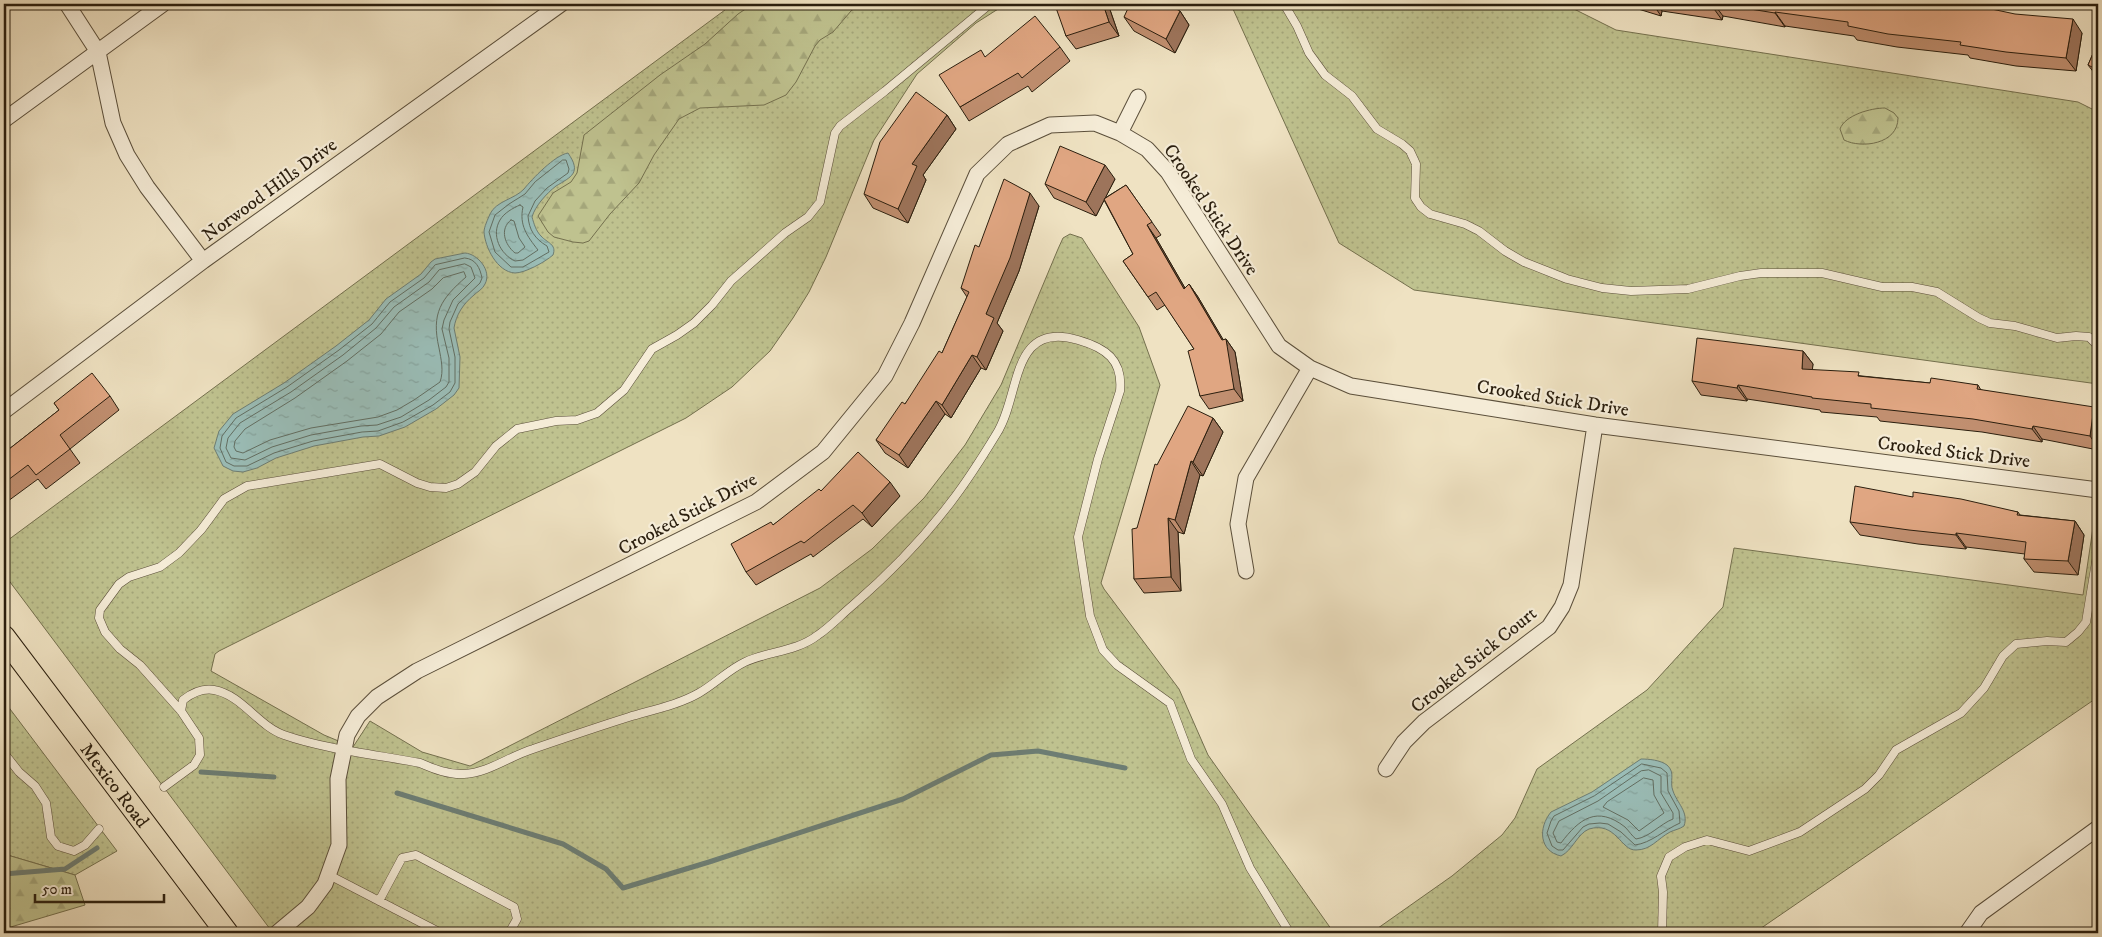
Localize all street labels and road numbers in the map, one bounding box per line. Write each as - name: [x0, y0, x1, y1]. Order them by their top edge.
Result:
- street label: Norwood Hills Drive: [198, 134, 342, 247]
- street label: Crooked Stick Drive: [1158, 140, 1263, 280]
- street label: Crooked Stick Drive: [1475, 375, 1631, 422]
- street label: Crooked Stick Drive: [1876, 432, 2032, 473]
- street label: Crooked Stick Drive: [614, 468, 761, 561]
- street label: Crooked Stick Court: [1406, 602, 1542, 718]
- street label: Mexico Road: [75, 739, 154, 833]

